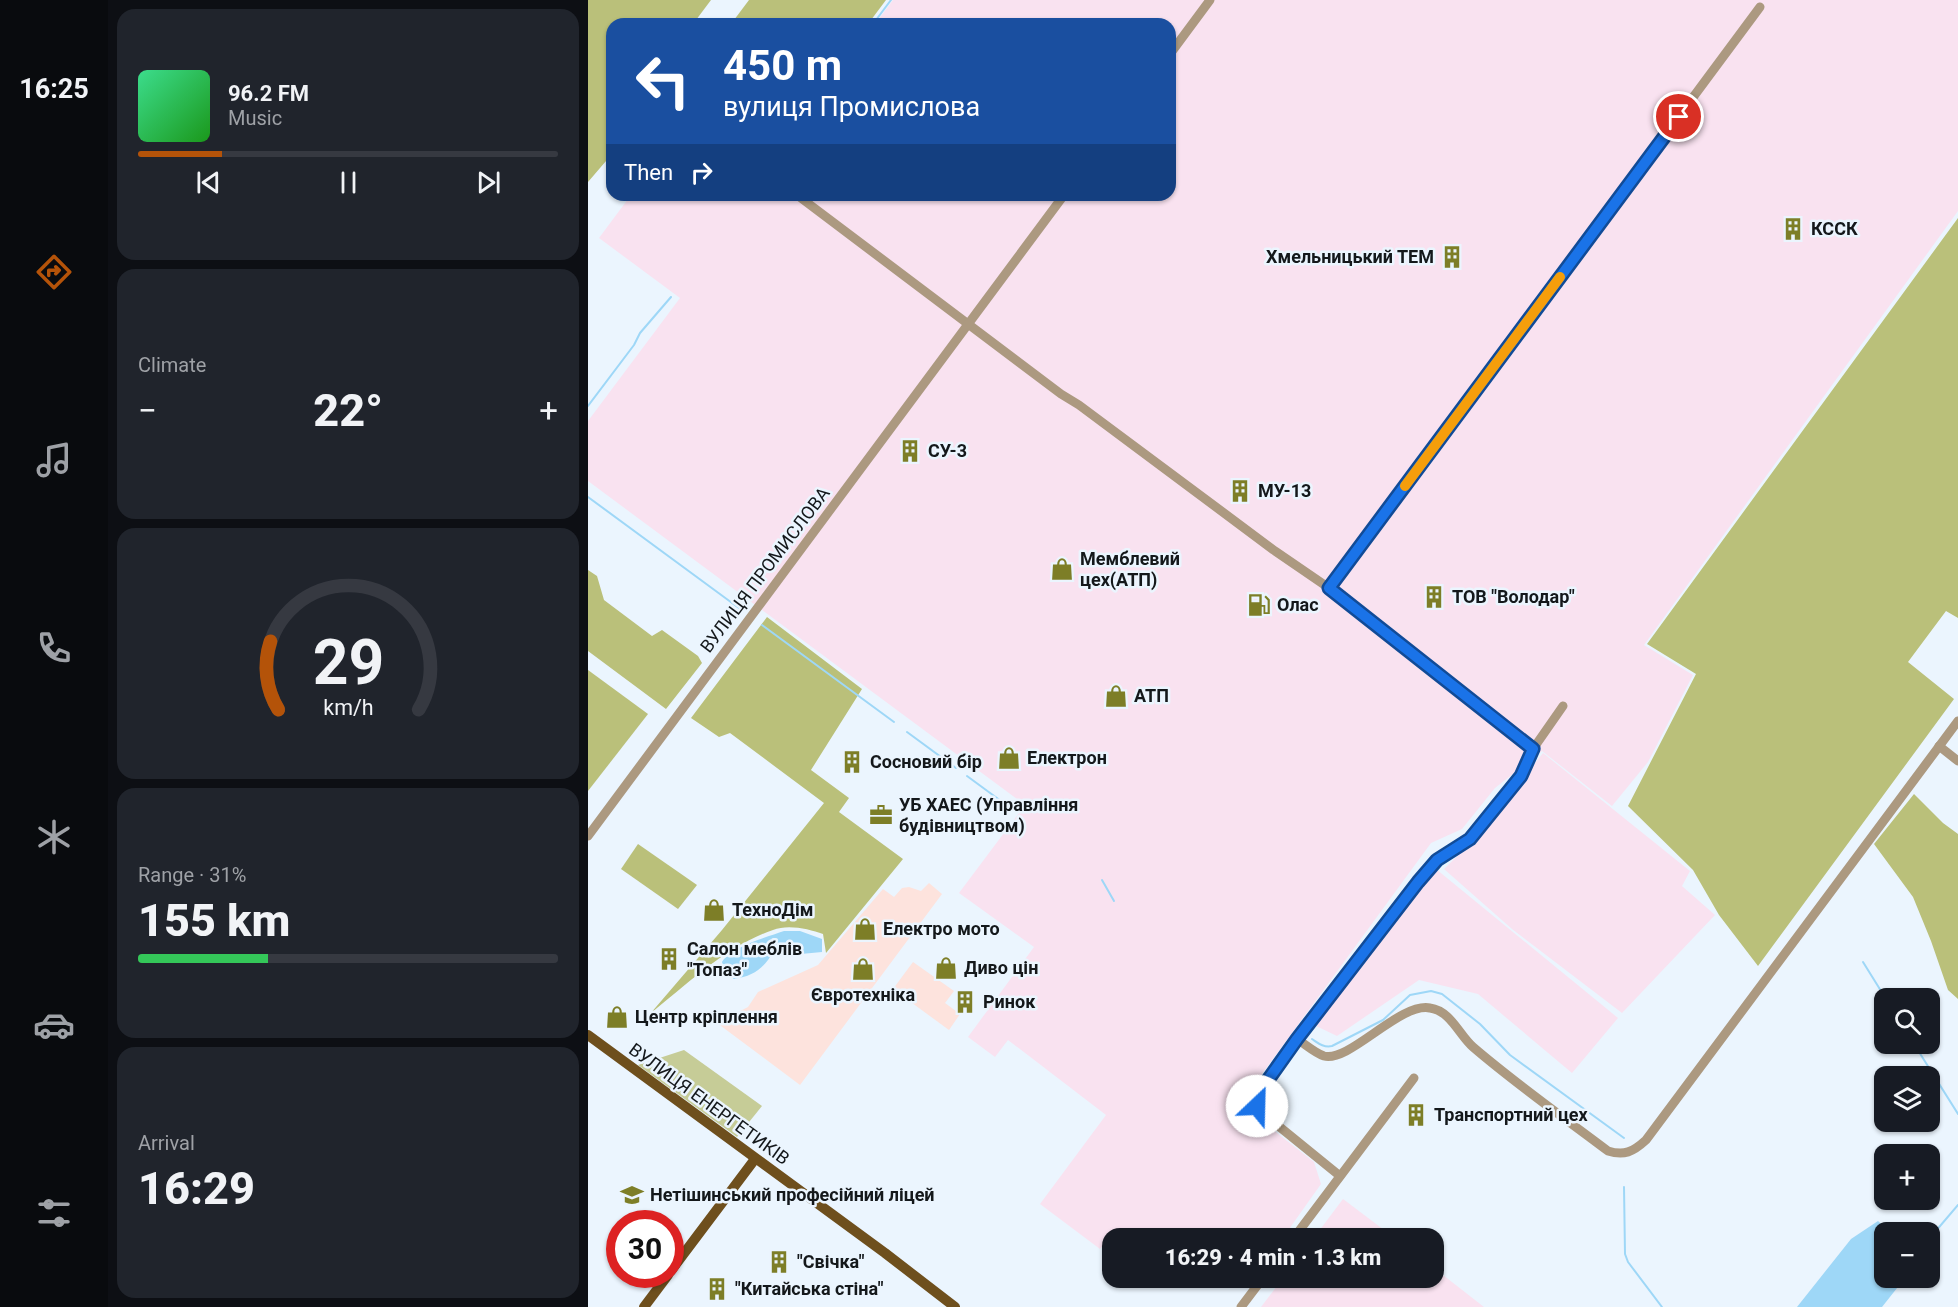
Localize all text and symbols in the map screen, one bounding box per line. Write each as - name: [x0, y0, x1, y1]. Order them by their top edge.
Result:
- text: 450 m: [723, 41, 842, 90]
- icon: left: [624, 42, 702, 120]
- text: 16:25: [19, 73, 89, 105]
- text: 96.2 FM: [228, 81, 309, 106]
- text: вулиця Промислова: [723, 91, 980, 123]
- pin: [1653, 91, 1704, 142]
- icon: arrive: [1662, 100, 1695, 133]
- text: Music: [228, 106, 282, 130]
- icon: right: [685, 156, 718, 189]
- text: Then: [624, 160, 673, 185]
- icon: previous: [192, 166, 225, 199]
- icon: pause: [332, 166, 365, 199]
- icon: next: [472, 166, 505, 199]
- building icon: КССК: [1780, 216, 1806, 242]
- place label: КССК: [1811, 218, 1858, 239]
- building icon: Хмельницький ТЕМ: [1439, 244, 1465, 270]
- place label: Хмельницький ТЕМ: [1266, 246, 1434, 267]
- icon: directions: [33, 251, 75, 293]
- text: Climate: [138, 353, 206, 377]
- text: 22°: [313, 384, 383, 437]
- text: −: [138, 391, 157, 430]
- text: +: [539, 391, 558, 430]
- building icon: СУ-3: [897, 438, 923, 464]
- icon: music: [33, 439, 75, 481]
- place label: СУ-3: [928, 440, 967, 461]
- building icon: МУ-13: [1227, 478, 1253, 504]
- place label: МУ-13: [1258, 480, 1311, 501]
- street label: ВУЛИЦЯ ПРОМИСЛОВА: [696, 483, 834, 657]
- place label: Мемблевий цех(АТП): [1080, 548, 1180, 591]
- shop icon: Мемблевий цех(АТП): [1049, 556, 1075, 582]
- building icon: ТОВ "Володар": [1421, 584, 1447, 610]
- place label: ТОВ "Володар": [1452, 586, 1575, 607]
- fuel station icon: Олас: [1246, 592, 1272, 618]
- place label: Олас: [1277, 594, 1319, 615]
- icon: phone: [33, 627, 75, 669]
- text: 29: [312, 627, 384, 700]
- shop icon: АТП: [1103, 683, 1129, 709]
- place label: АТП: [1134, 685, 1169, 706]
- text: km/h: [323, 696, 373, 721]
- shop icon: Електрон: [996, 745, 1022, 771]
- place label: Електрон: [1027, 747, 1107, 768]
- building icon: Сосновий бір: [839, 749, 865, 775]
- place label: Сосновий бір: [870, 751, 982, 772]
- place label: УБ ХАЕС (Управління будівництвом): [899, 794, 1078, 837]
- office icon: УБ ХАЕС (Управління будівництвом): [868, 802, 894, 828]
- icon: climate: [33, 816, 75, 858]
- text: Range · 31%: [138, 863, 246, 887]
- text: 155 km: [138, 894, 290, 947]
- shop icon: ТехноДім: [701, 897, 727, 923]
- place label: ТехноДім: [732, 899, 813, 920]
- shop icon: Електро мото: [852, 916, 878, 942]
- place label: Електро мото: [883, 918, 1000, 939]
- place label: Салон меблів "Топаз": [687, 938, 802, 980]
- building icon: Салон меблів "Топаз": [656, 946, 682, 972]
- shop icon: Диво цін: [933, 955, 959, 981]
- shop icon: Євротехніка: [850, 956, 876, 982]
- place label: Диво цін: [964, 957, 1038, 978]
- place label: Євротехніка: [811, 984, 915, 1005]
- map controls: [1874, 988, 1940, 1288]
- button: search: [1874, 988, 1940, 1054]
- building icon: Ринок: [952, 989, 978, 1015]
- place label: Ринок: [983, 991, 1036, 1012]
- icon: car: [33, 1004, 75, 1046]
- shop icon: Центр кріплення: [604, 1004, 630, 1030]
- place label: Центр кріплення: [635, 1006, 778, 1027]
- street label: ВУЛИЦЯ ЕНЕРГЕТИКІВ: [625, 1038, 794, 1169]
- button: layers: [1874, 1066, 1940, 1132]
- position arrow: [1225, 1074, 1289, 1138]
- building icon: Транспортний цех: [1403, 1102, 1429, 1128]
- place label: Транспортний цех: [1434, 1104, 1589, 1125]
- text: Arrival: [138, 1131, 195, 1155]
- button: +: [1874, 1144, 1940, 1210]
- text: 16:29: [138, 1162, 255, 1215]
- school or university icon: Нетішинський професійний ліцей: [619, 1182, 645, 1208]
- place label: Нетішинський професійний ліцей: [650, 1184, 935, 1205]
- icon: filters: [33, 1192, 75, 1234]
- speed limit sign: 30: [606, 1210, 684, 1288]
- button: −: [1874, 1222, 1940, 1288]
- text: 16:29 · 4 min · 1.3 km: [1165, 1245, 1381, 1270]
- building icon: "Свічка": [766, 1249, 792, 1275]
- place label: "Свічка": [797, 1251, 865, 1272]
- building icon: "Китайська стіна": [704, 1276, 730, 1302]
- place label: "Китайська стіна": [735, 1278, 884, 1299]

